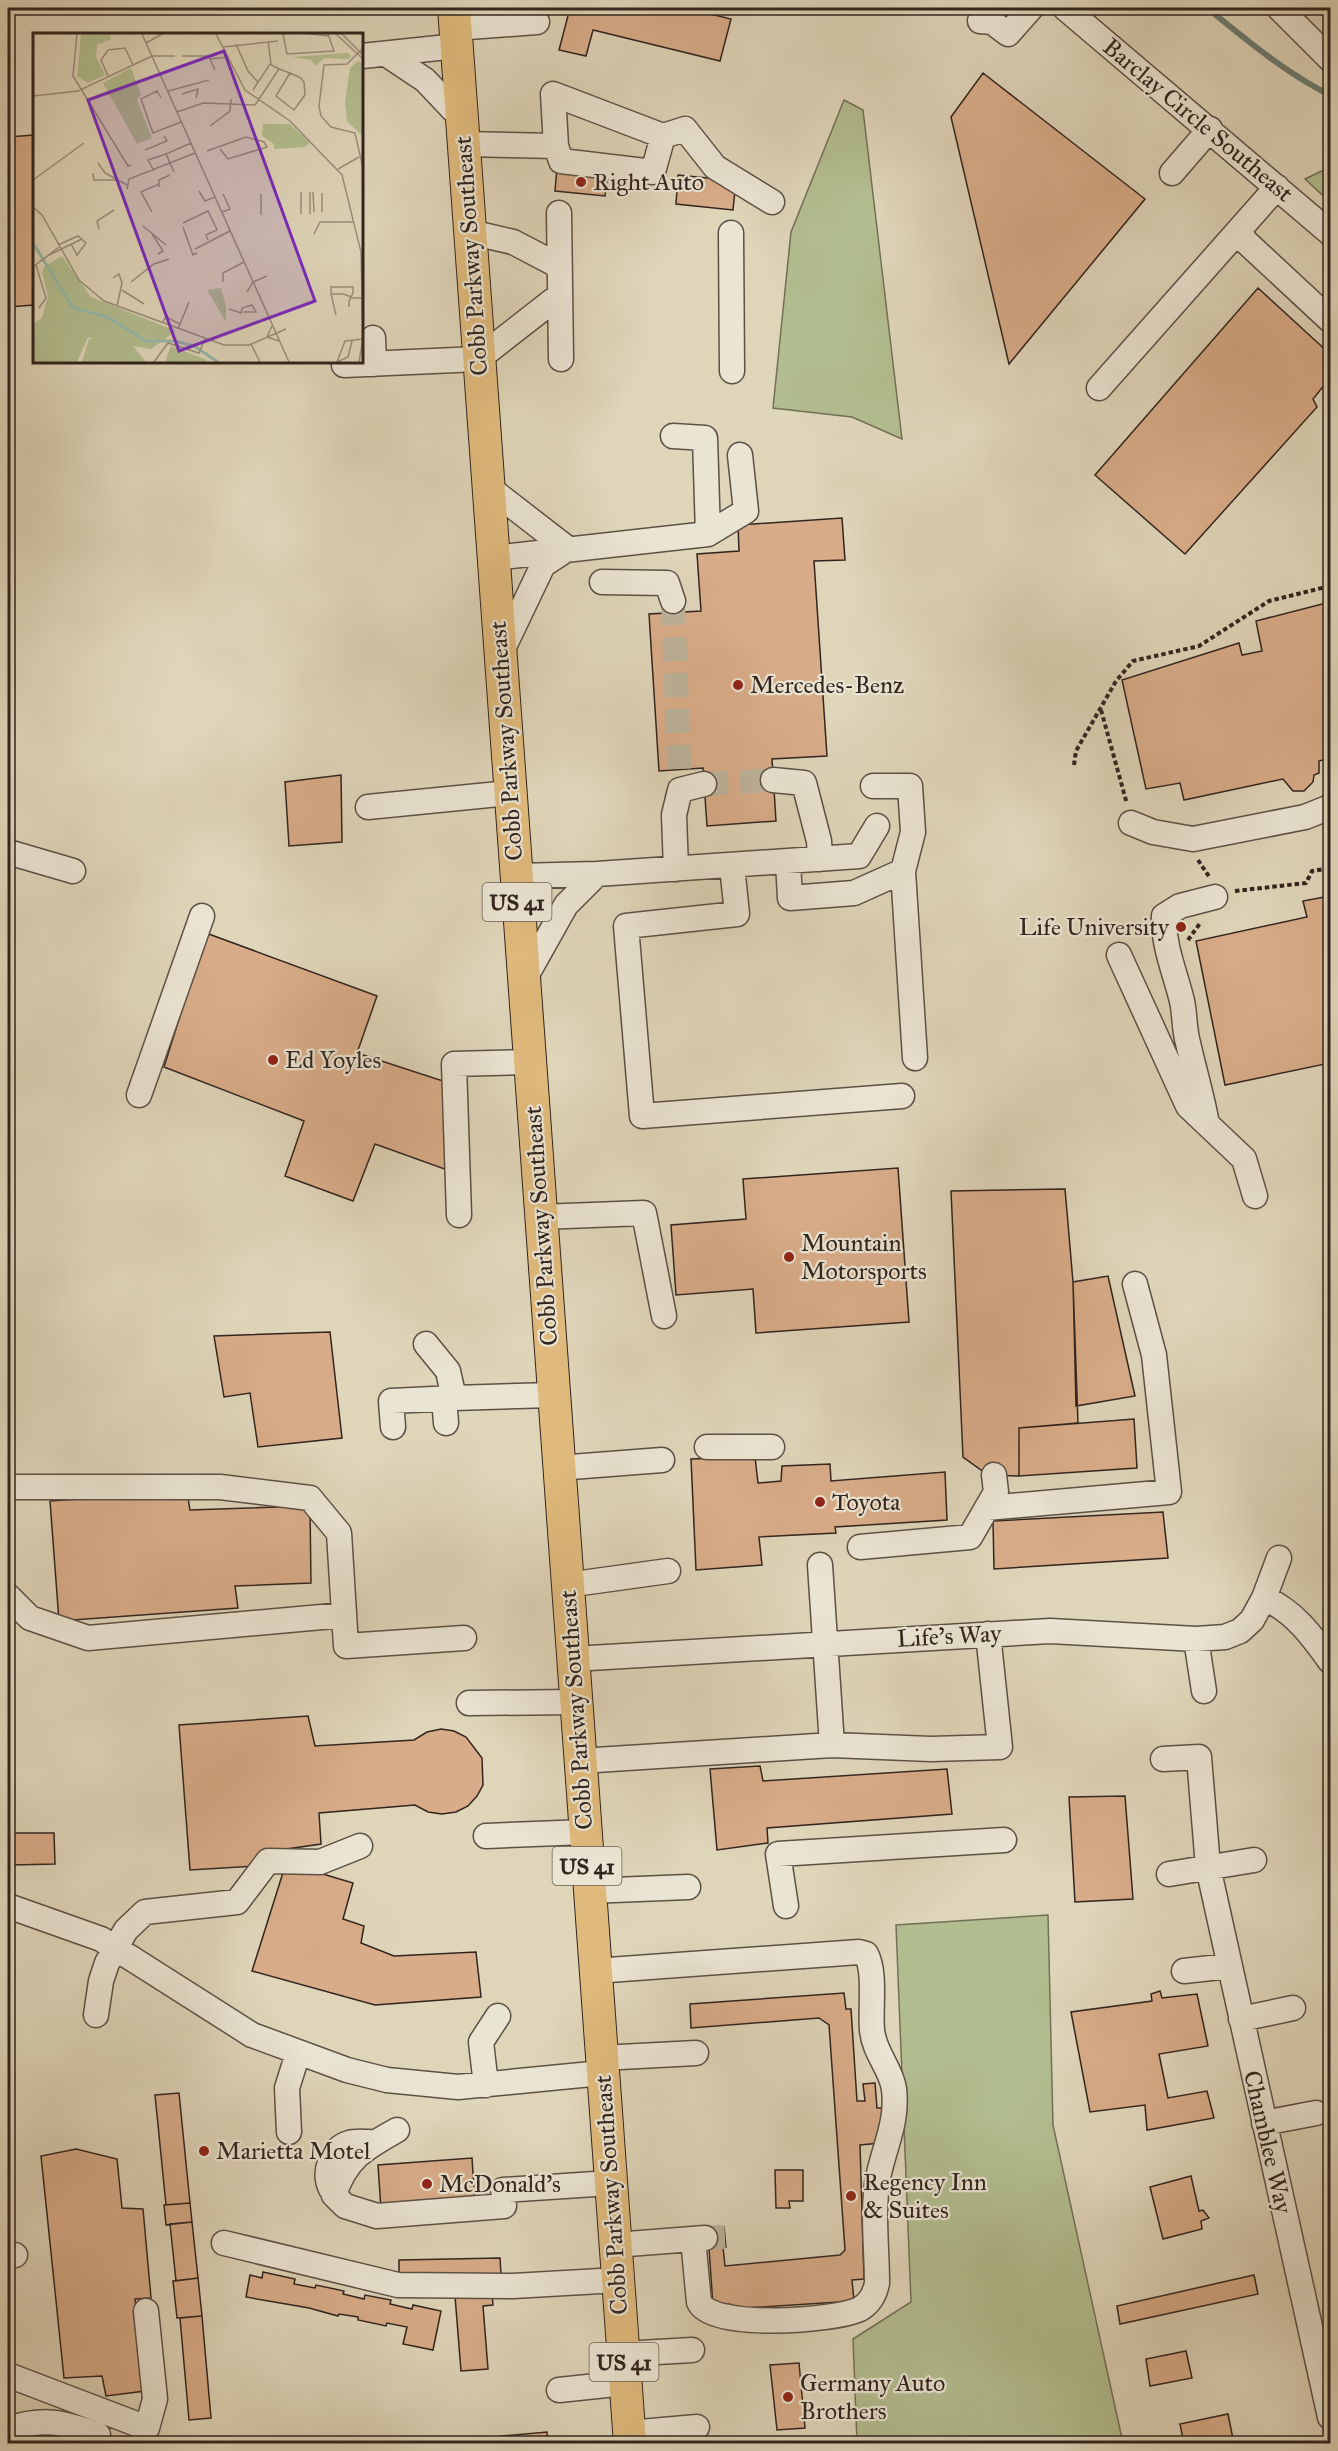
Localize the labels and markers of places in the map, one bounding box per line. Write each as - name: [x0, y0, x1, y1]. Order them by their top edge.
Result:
- place label: Right Auto: [593, 167, 704, 197]
- marker: Right Auto: [574, 175, 588, 189]
- place label: Mercedes-Benz: [750, 670, 904, 700]
- marker: Mercedes-Benz: [731, 678, 745, 692]
- place label: Life University: [1019, 912, 1170, 942]
- marker: Life University: [1174, 920, 1188, 934]
- place label: Ed Yoyles: [285, 1045, 381, 1075]
- marker: Ed Yoyles: [266, 1053, 280, 1067]
- place label: Mountain Motorsports: [801, 1228, 927, 1286]
- marker: Mountain Motorsports: [782, 1250, 796, 1264]
- place label: Toyota: [832, 1487, 901, 1517]
- marker: Toyota: [813, 1495, 827, 1509]
- place label: Marietta Motel: [216, 2136, 371, 2166]
- marker: Marietta Motel: [197, 2144, 211, 2158]
- place label: Regency Inn & Suites: [863, 2167, 987, 2225]
- place label: McDonald's: [439, 2169, 561, 2199]
- marker: McDonald's: [420, 2177, 434, 2191]
- marker: Regency Inn & Suites: [844, 2189, 858, 2203]
- place label: Germany Auto Brothers: [800, 2368, 945, 2426]
- marker: Germany Auto Brothers: [781, 2390, 795, 2404]

